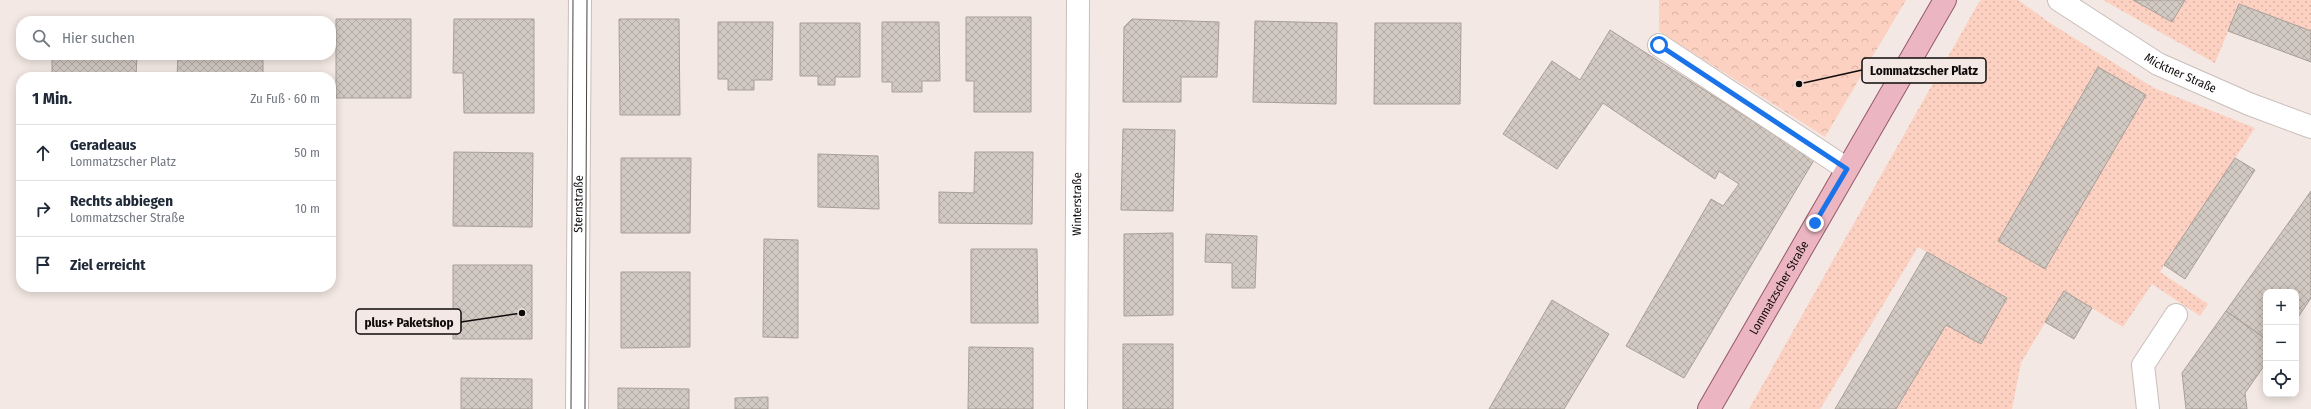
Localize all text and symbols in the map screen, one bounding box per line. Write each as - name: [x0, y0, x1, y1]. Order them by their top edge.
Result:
- search box: [16, 16, 336, 60]
- icon: search: [30, 27, 52, 49]
- text: Hier suchen: [62, 29, 135, 47]
- route start: [1650, 36, 1668, 54]
- street label: Micktner Straße: [2142, 50, 2218, 96]
- callout: Lommatzscher Platz: [1862, 58, 1986, 83]
- text: Lommatzscher Platz: [1870, 63, 1979, 78]
- text: 1 Min.: [32, 88, 72, 109]
- text: Zu Fuß · 60 m: [250, 91, 320, 106]
- text: Geradeaus: [70, 136, 136, 154]
- icon: ahead: [32, 142, 54, 164]
- text: 50 m: [294, 145, 320, 160]
- text: Lommatzscher Platz: [70, 154, 176, 169]
- street label: Winterstraße: [1070, 172, 1084, 236]
- street label: Sternstraße: [571, 175, 586, 233]
- text: Rechts abbiegen: [70, 192, 173, 210]
- icon: right: [32, 198, 54, 220]
- text: 10 m: [295, 201, 320, 216]
- text: Lommatzscher Straße: [70, 210, 185, 225]
- route end: [1806, 214, 1824, 232]
- street label: Lommatzscher Straße: [1746, 238, 1812, 337]
- icon: arrive: [32, 254, 54, 276]
- text: Ziel erreicht: [70, 256, 145, 274]
- map controls: [2263, 289, 2299, 397]
- button: +: [2263, 289, 2299, 325]
- callout: plus+ Paketshop: [356, 309, 461, 334]
- text: plus+ Paketshop: [365, 315, 453, 330]
- button: −: [2263, 325, 2299, 361]
- button: locate: [2263, 361, 2299, 397]

